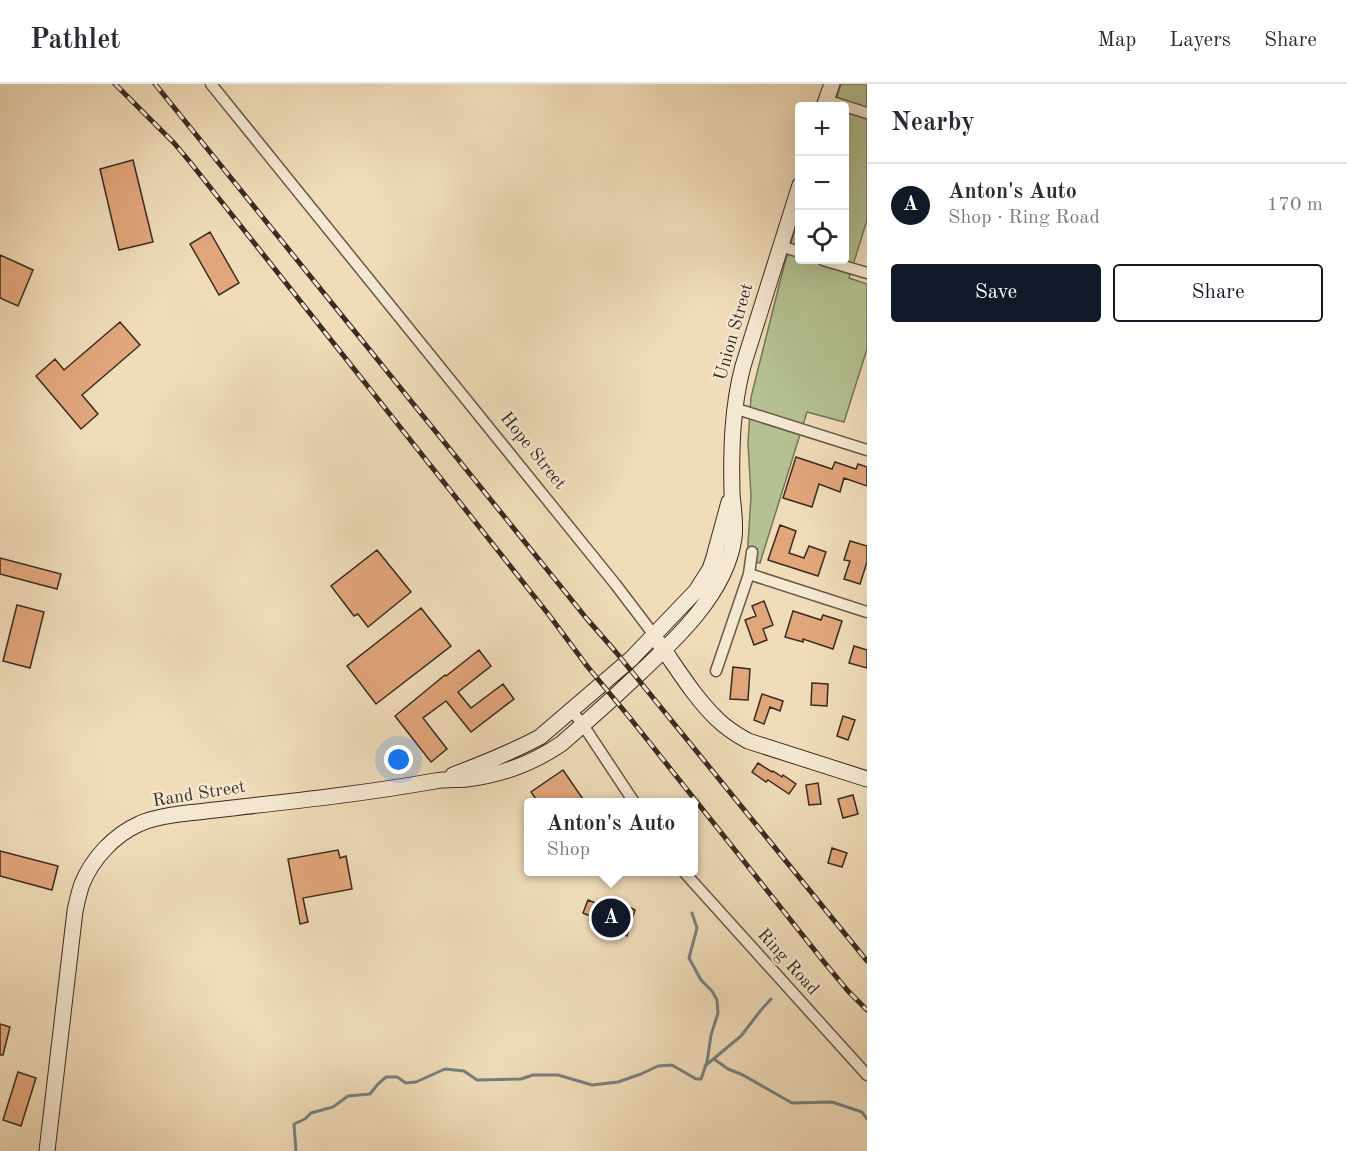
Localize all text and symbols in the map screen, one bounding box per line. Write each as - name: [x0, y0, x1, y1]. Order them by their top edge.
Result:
- text: Pathlet: [30, 27, 121, 55]
- text: Map: [1097, 30, 1136, 51]
- text: Layers: [1169, 30, 1231, 51]
- text: Share: [1264, 30, 1317, 51]
- map controls: [795, 102, 849, 264]
- button: +: [795, 102, 849, 156]
- text: Nearby: [891, 110, 975, 136]
- button: −: [795, 156, 849, 210]
- text: Anton's Auto: [948, 181, 1077, 203]
- text: A: [903, 195, 918, 215]
- text: 170 m: [1267, 195, 1323, 215]
- text: Shop · Ring Road: [948, 208, 1100, 228]
- button: locate: [795, 210, 849, 264]
- button: Save: [891, 264, 1101, 322]
- button: Share: [1113, 264, 1323, 322]
- street label: Union Street: [712, 281, 756, 383]
- street label: Hope Street: [497, 409, 569, 493]
- your location: [384, 745, 413, 774]
- street label: Rand Street: [151, 778, 247, 810]
- popup: [524, 798, 698, 876]
- text: Anton's Auto: [547, 813, 675, 835]
- text: Shop: [547, 840, 590, 860]
- pin: A: [592, 896, 630, 940]
- street label: Ring Road: [754, 925, 822, 999]

